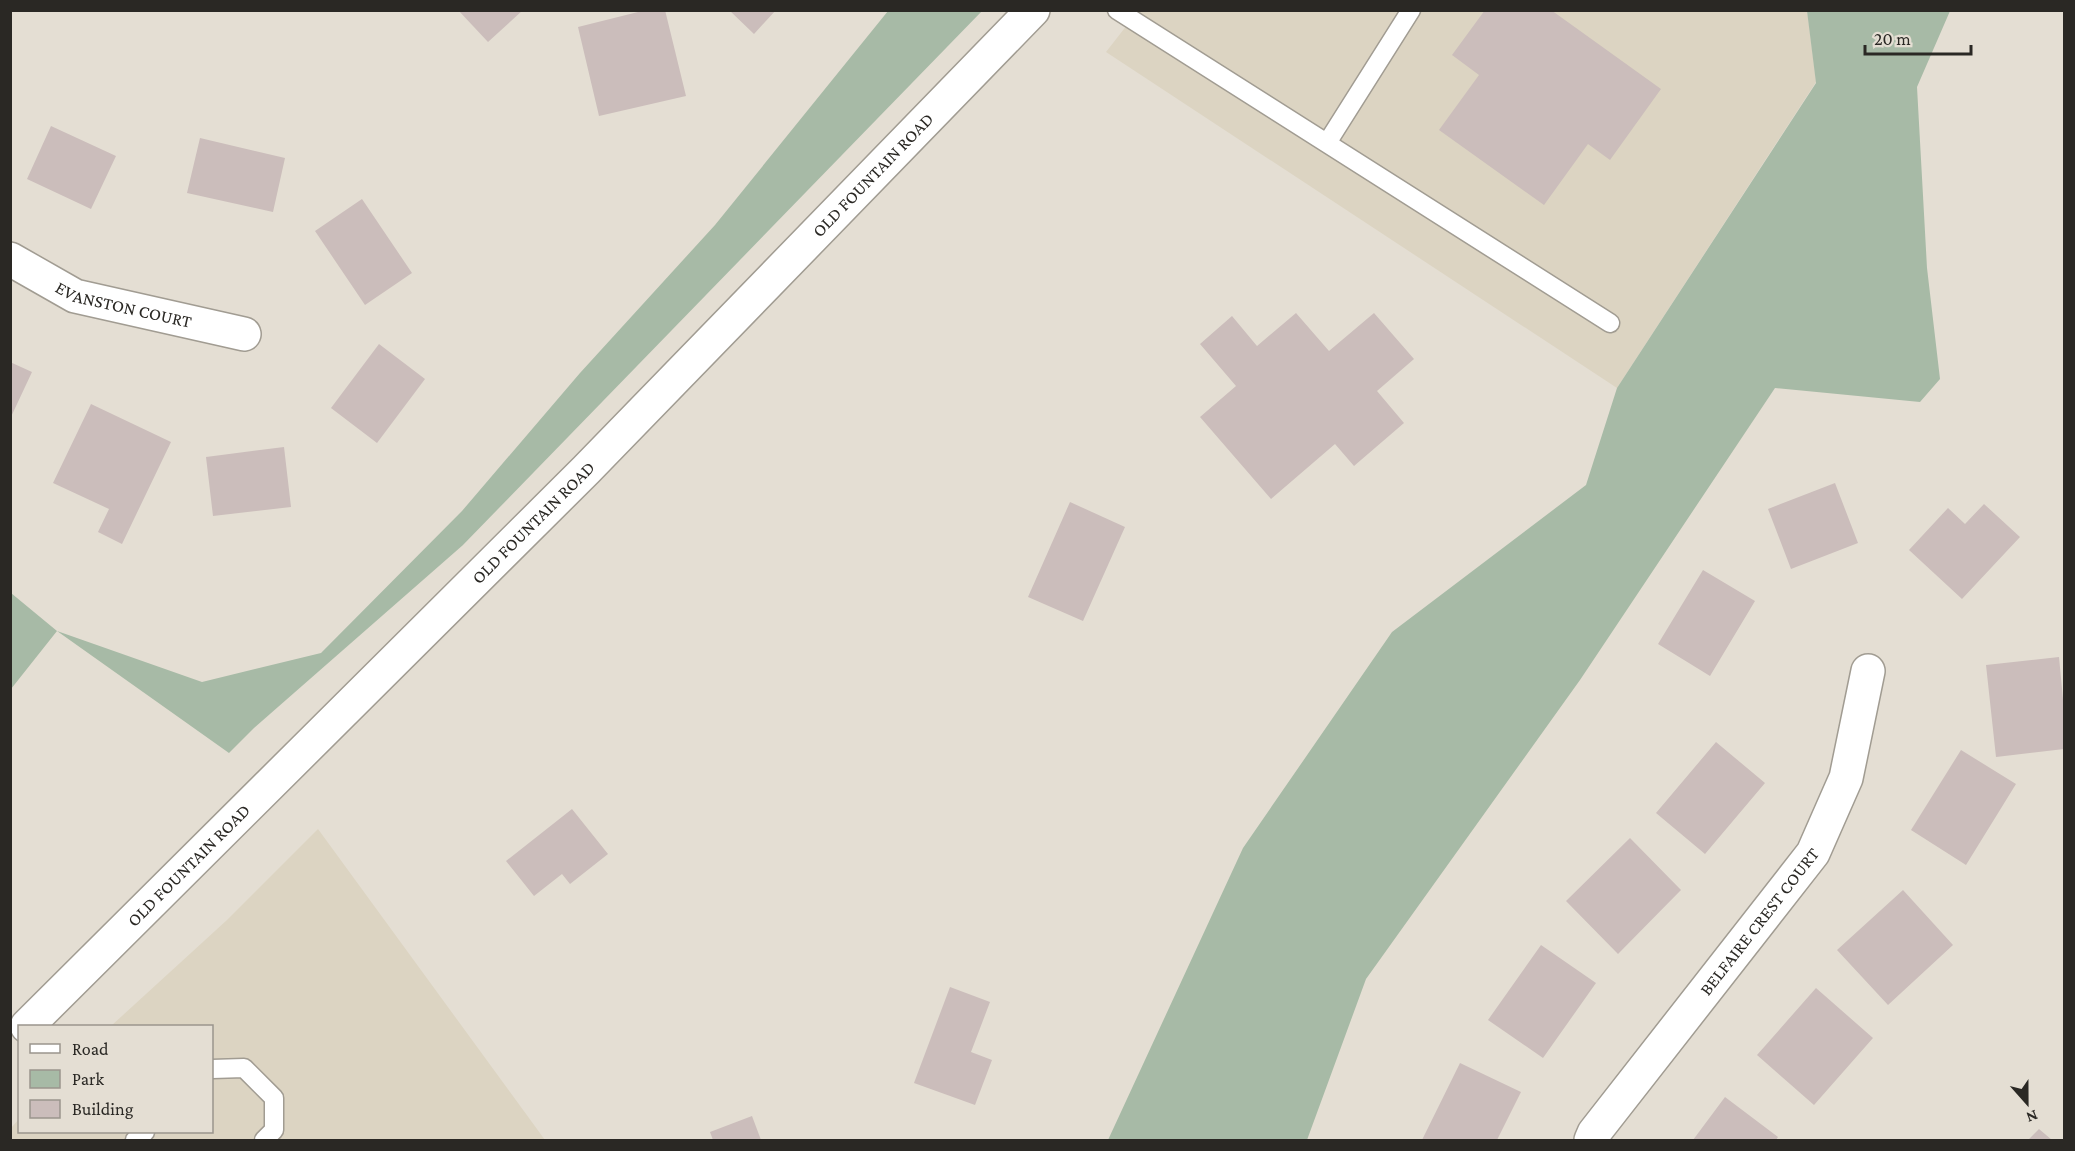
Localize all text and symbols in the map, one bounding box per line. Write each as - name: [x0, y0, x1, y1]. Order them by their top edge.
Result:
- scale bar: [1865, 18, 1972, 56]
- text: 20 m: [1874, 29, 1911, 49]
- street label: OLD FOUNTAIN ROAD: [808, 109, 937, 241]
- street label: EVANSTON COURT: [52, 277, 194, 332]
- street label: OLD FOUNTAIN ROAD: [468, 457, 599, 588]
- street label: OLD FOUNTAIN ROAD: [123, 800, 254, 930]
- street label: BELFAIRE CREST COURT: [1696, 844, 1823, 999]
- legend: [18, 1025, 213, 1133]
- text: Road: [72, 1039, 109, 1059]
- text: Park: [72, 1069, 104, 1089]
- north arrow: [1997, 1073, 2057, 1133]
- text: Building: [72, 1099, 134, 1119]
- text: N: [2024, 1107, 2040, 1126]

